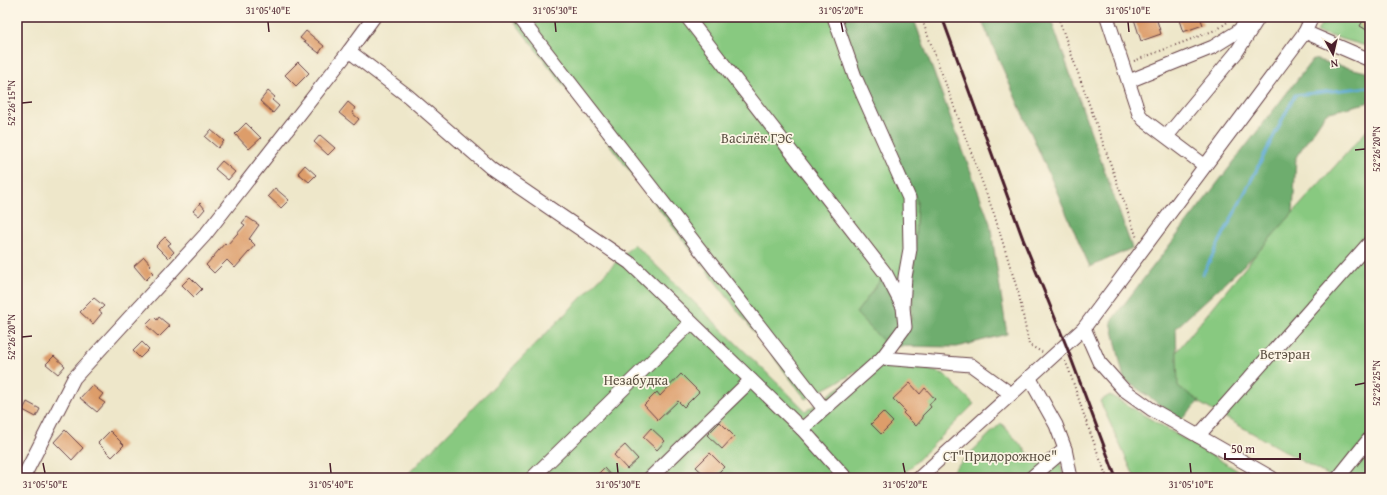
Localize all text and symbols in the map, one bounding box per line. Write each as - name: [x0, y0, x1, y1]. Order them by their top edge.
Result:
- text: 31°05'40"E: [246, 3, 290, 18]
- text: 31°05'30"E: [533, 3, 577, 18]
- text: 31°05'20"E: [819, 3, 863, 18]
- text: 31°05'10"E: [1106, 3, 1150, 18]
- north arrow: [1313, 34, 1353, 74]
- text: N: [1329, 55, 1339, 72]
- text: 52°26'15"N: [4, 80, 19, 126]
- text: 52°26'20"N: [1369, 126, 1384, 172]
- park label: Васілёк ГЭС: [721, 128, 793, 148]
- text: 52°26'20"N: [4, 314, 19, 360]
- park label: Ветэран: [1260, 344, 1310, 364]
- text: 52°26'25"N: [1369, 360, 1384, 406]
- park label: Незабудка: [604, 370, 669, 390]
- scale bar: [1225, 435, 1300, 461]
- text: 50 m: [1231, 440, 1255, 457]
- park label: СТ"Придорожное": [943, 446, 1057, 466]
- text: 31°05'50"E: [23, 477, 67, 492]
- text: 31°05'40"E: [309, 477, 353, 492]
- text: 31°05'30"E: [596, 477, 640, 492]
- text: 31°05'20"E: [883, 477, 927, 492]
- text: 31°05'10"E: [1169, 477, 1213, 492]

